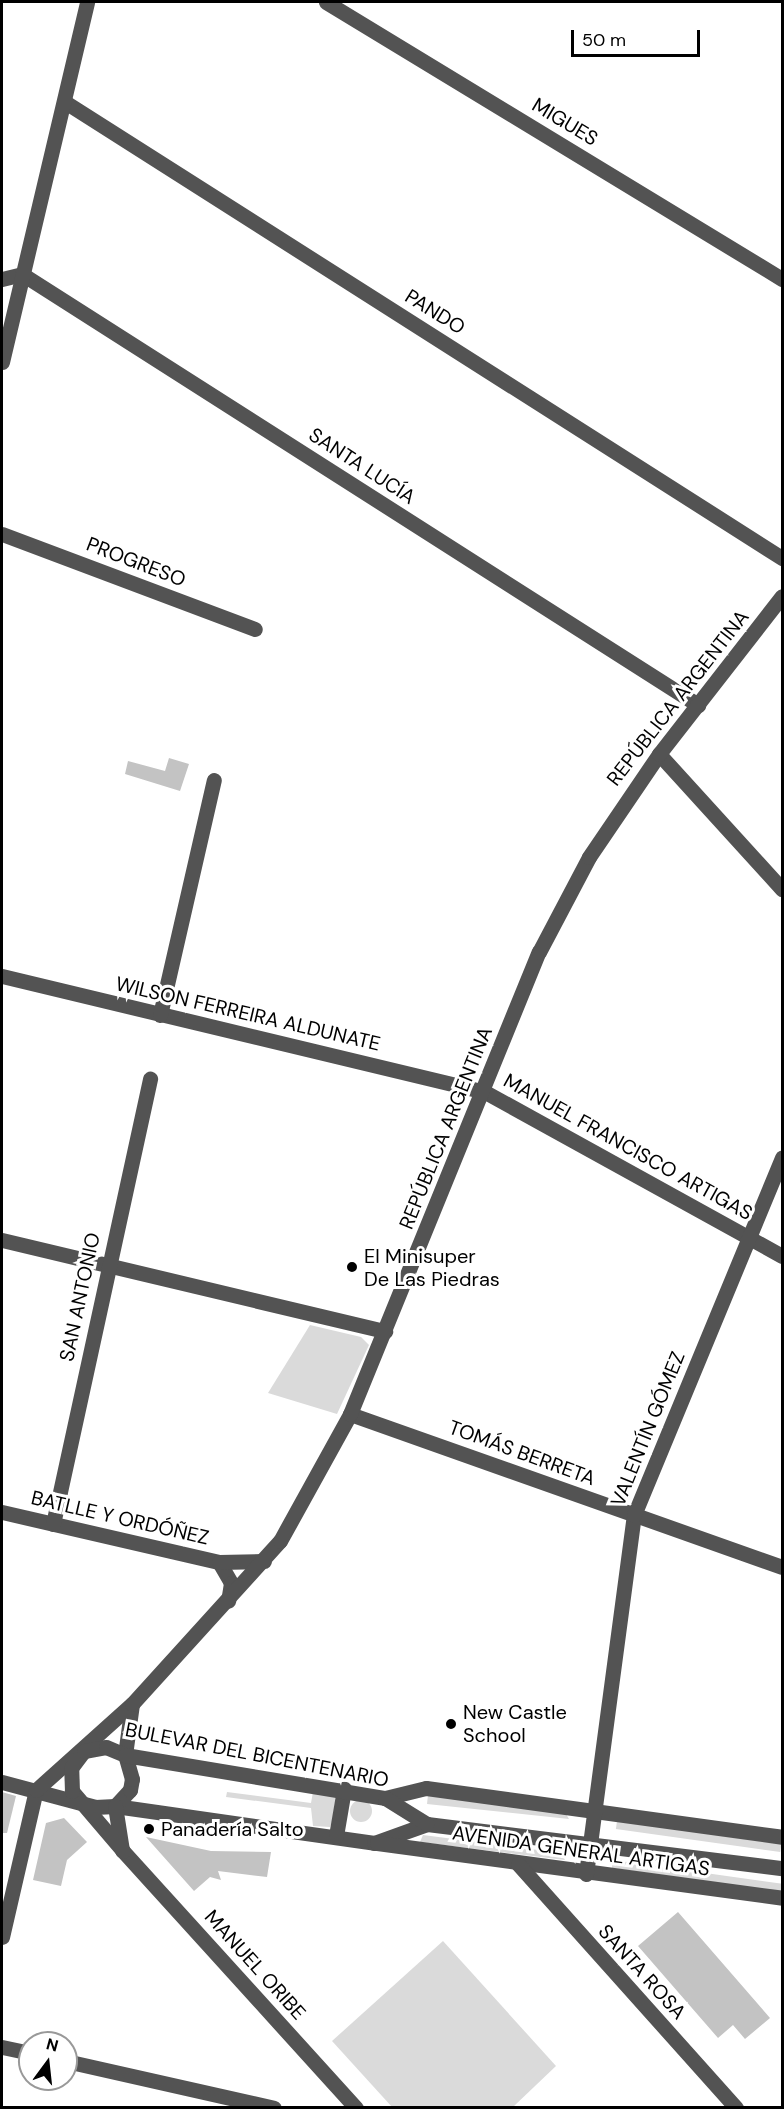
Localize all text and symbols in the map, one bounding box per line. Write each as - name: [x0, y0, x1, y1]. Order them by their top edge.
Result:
- scale bar: [574, 18, 703, 56]
- text: 50 m: [582, 28, 626, 52]
- street label: MIGUES: [528, 93, 602, 151]
- street label: PANDO: [401, 284, 469, 340]
- street label: SANTA LUCÍA: [304, 423, 420, 509]
- street label: PROGRESO: [83, 532, 189, 592]
- street label: REPÚBLICA ARGENTINA: [602, 605, 754, 791]
- street label: WILSON FERREIRA ALDUNATE: [113, 972, 383, 1056]
- street label: REPÚBLICA ARGENTINA: [394, 1023, 498, 1233]
- street label: MANUEL FRANCISCO ARTIGAS: [499, 1068, 757, 1226]
- street label: SAN ANTONIO: [55, 1230, 105, 1364]
- place label: El Minisuper De Las Piedras: [364, 1244, 500, 1291]
- marker: El Minisuper De Las Piedras: [345, 1260, 359, 1274]
- street label: VALENTÍN GÓMEZ: [606, 1348, 690, 1510]
- street label: TOMÁS BERRETA: [445, 1415, 599, 1491]
- street label: BATLLE Y ORDÓÑEZ: [29, 1486, 211, 1550]
- place label: New Castle School: [463, 1700, 567, 1747]
- marker: New Castle School: [444, 1717, 458, 1731]
- street label: BULEVAR DEL BICENTENARIO: [123, 1718, 391, 1792]
- place label: Panadería Salto: [161, 1817, 304, 1841]
- street label: AVENIDA GENERAL ARTIGAS: [451, 1821, 711, 1881]
- marker: Panadería Salto: [142, 1822, 156, 1836]
- street label: MANUEL ORIBE: [199, 1905, 311, 2025]
- street label: SANTA ROSA: [593, 1920, 691, 2024]
- north arrow: [18, 2031, 78, 2091]
- text: N: [44, 2033, 61, 2057]

